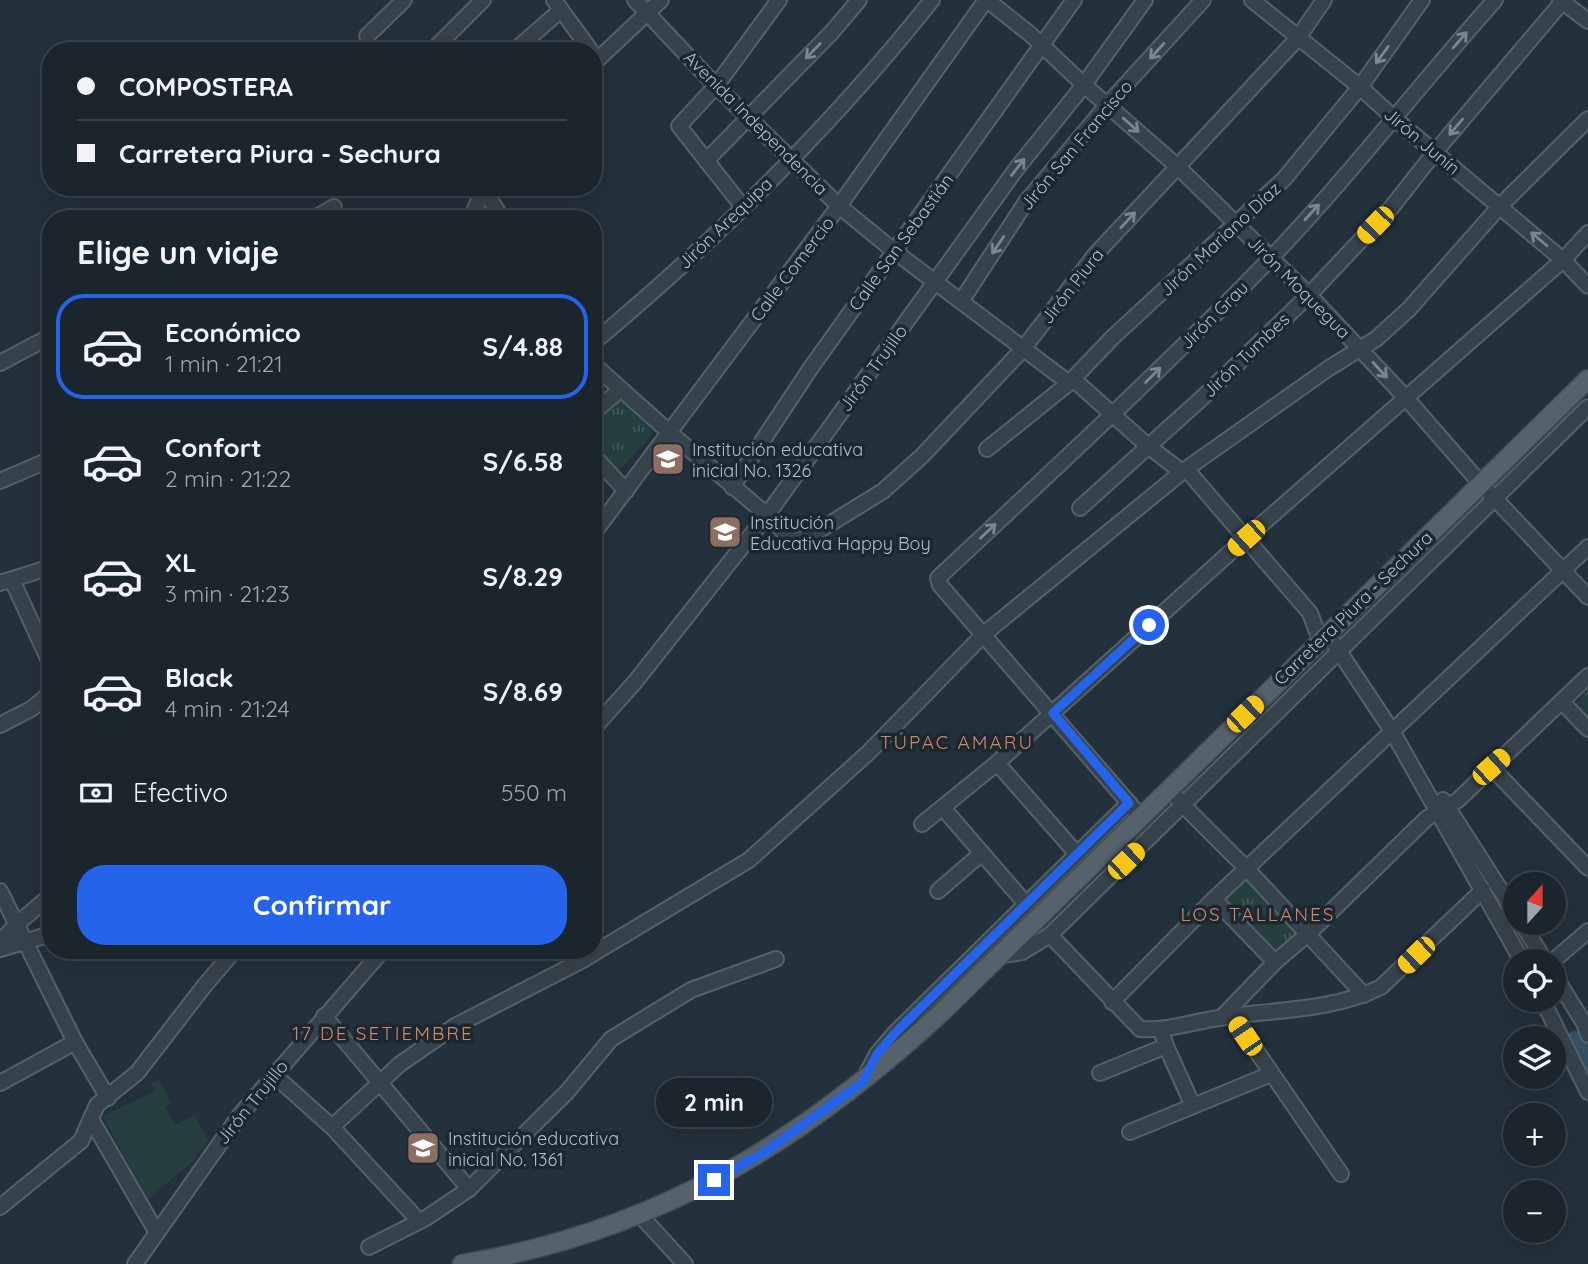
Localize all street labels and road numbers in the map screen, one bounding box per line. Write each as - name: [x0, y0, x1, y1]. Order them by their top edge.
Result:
- street label: Avenida Independencia: [679, 46, 833, 200]
- street label: Jirón San Francisco: [1015, 75, 1137, 215]
- street label: Jirón Junín: [1379, 102, 1465, 180]
- street label: Calle San Sebastián: [843, 169, 959, 315]
- street label: Jirón Arequipa: [673, 172, 777, 274]
- street label: Jirón Mariano Díaz: [1155, 177, 1285, 301]
- street label: Calle Comercio: [745, 212, 839, 326]
- street label: Jirón Moquegua: [1243, 231, 1355, 343]
- street label: Jirón Piura: [1035, 244, 1109, 328]
- street label: Jirón Grau: [1175, 276, 1253, 354]
- street label: Jirón Tumbes: [1198, 308, 1294, 402]
- street label: Jirón Trujillo: [834, 320, 912, 416]
- street label: Carretera Piura - Sechura: [1269, 526, 1437, 690]
- street label: Jirón Trujillo: [211, 1055, 293, 1149]

